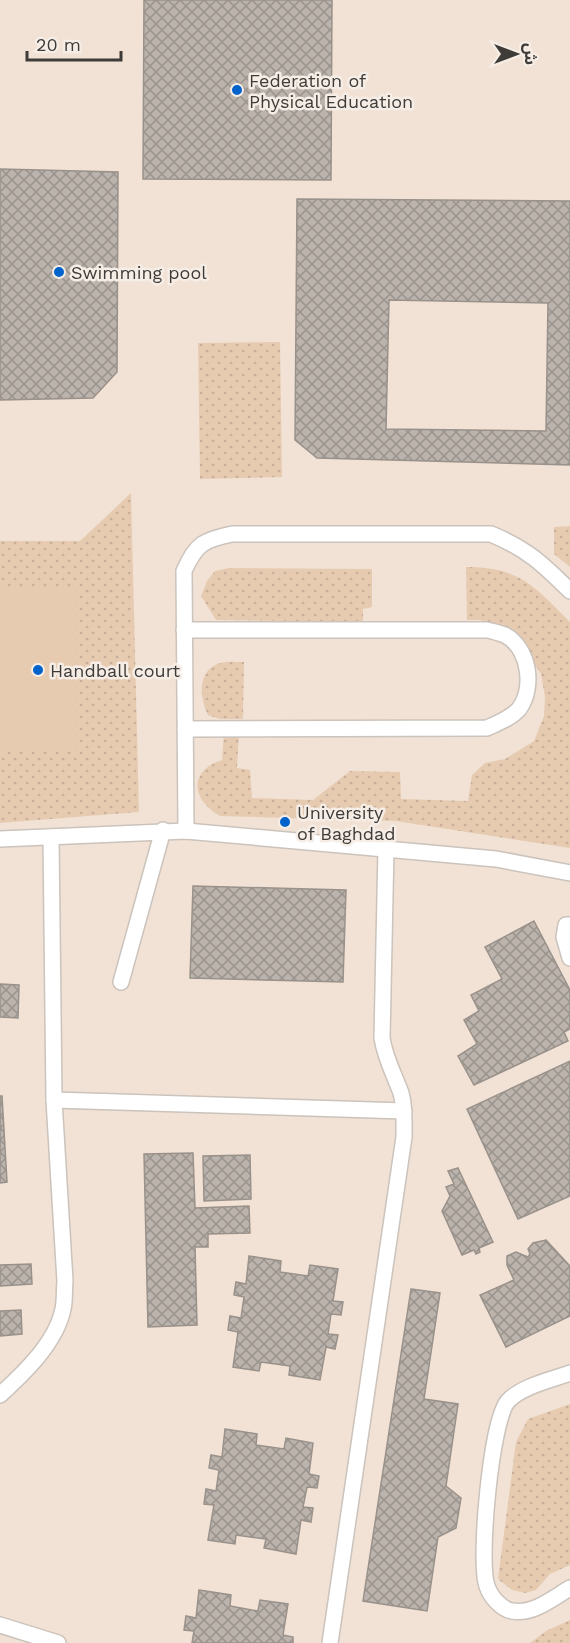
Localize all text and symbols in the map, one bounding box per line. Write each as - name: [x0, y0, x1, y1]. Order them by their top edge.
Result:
- scale bar: [27, 24, 122, 62]
- north arrow: [486, 24, 546, 84]
- text: 20 m: [36, 34, 81, 55]
- text: ش: [521, 43, 540, 65]
- place label: Federation of Physical Education: [249, 70, 413, 112]
- marker: Federation of Physical Education: [230, 83, 244, 97]
- place label: Swimming pool: [71, 262, 207, 283]
- marker: Swimming pool: [52, 265, 66, 279]
- place label: Handball court: [50, 660, 181, 681]
- marker: Handball court: [31, 663, 45, 677]
- place label: University of Baghdad: [297, 802, 396, 844]
- marker: University of Baghdad: [278, 815, 292, 829]

